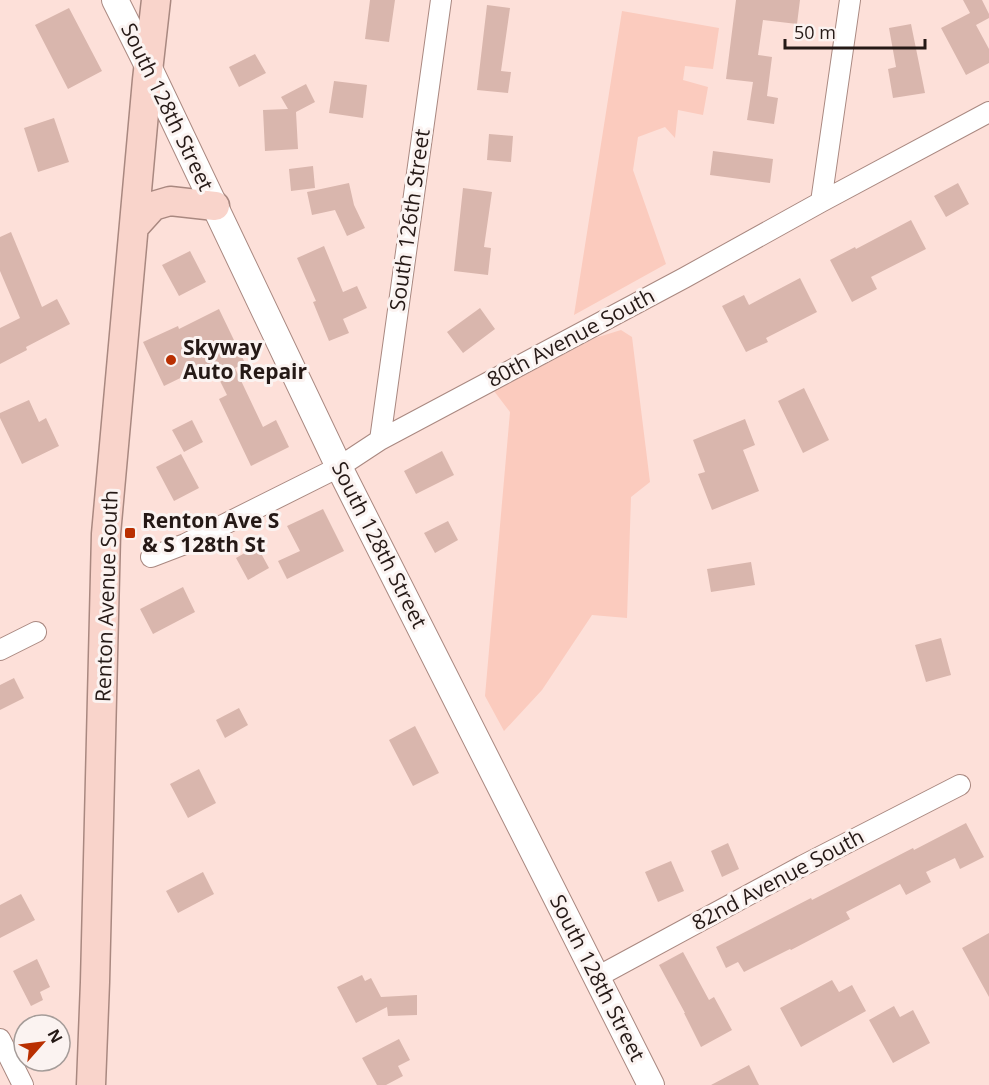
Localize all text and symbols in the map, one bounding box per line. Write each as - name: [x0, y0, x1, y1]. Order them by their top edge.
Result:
- scale bar: [785, 12, 924, 50]
- street label: South 128th Street: [115, 18, 221, 195]
- text: 50 m: [794, 20, 836, 44]
- street label: South 126th Street: [382, 127, 436, 313]
- street label: 80th Avenue South: [482, 281, 659, 393]
- place label: Skyway Auto Repair: [183, 333, 308, 385]
- marker: Skyway Auto Repair: [164, 353, 178, 367]
- street label: South 128th Street: [326, 457, 434, 633]
- street label: Renton Avenue South: [88, 490, 124, 702]
- place label: Renton Ave S & S 128th St: [142, 506, 279, 558]
- marker: Renton Ave S & S 128th St: [123, 526, 137, 540]
- street label: 82nd Avenue South: [687, 822, 868, 936]
- street label: South 128th Street: [544, 890, 652, 1066]
- north arrow: [12, 1013, 72, 1073]
- text: N: [42, 1025, 68, 1047]

